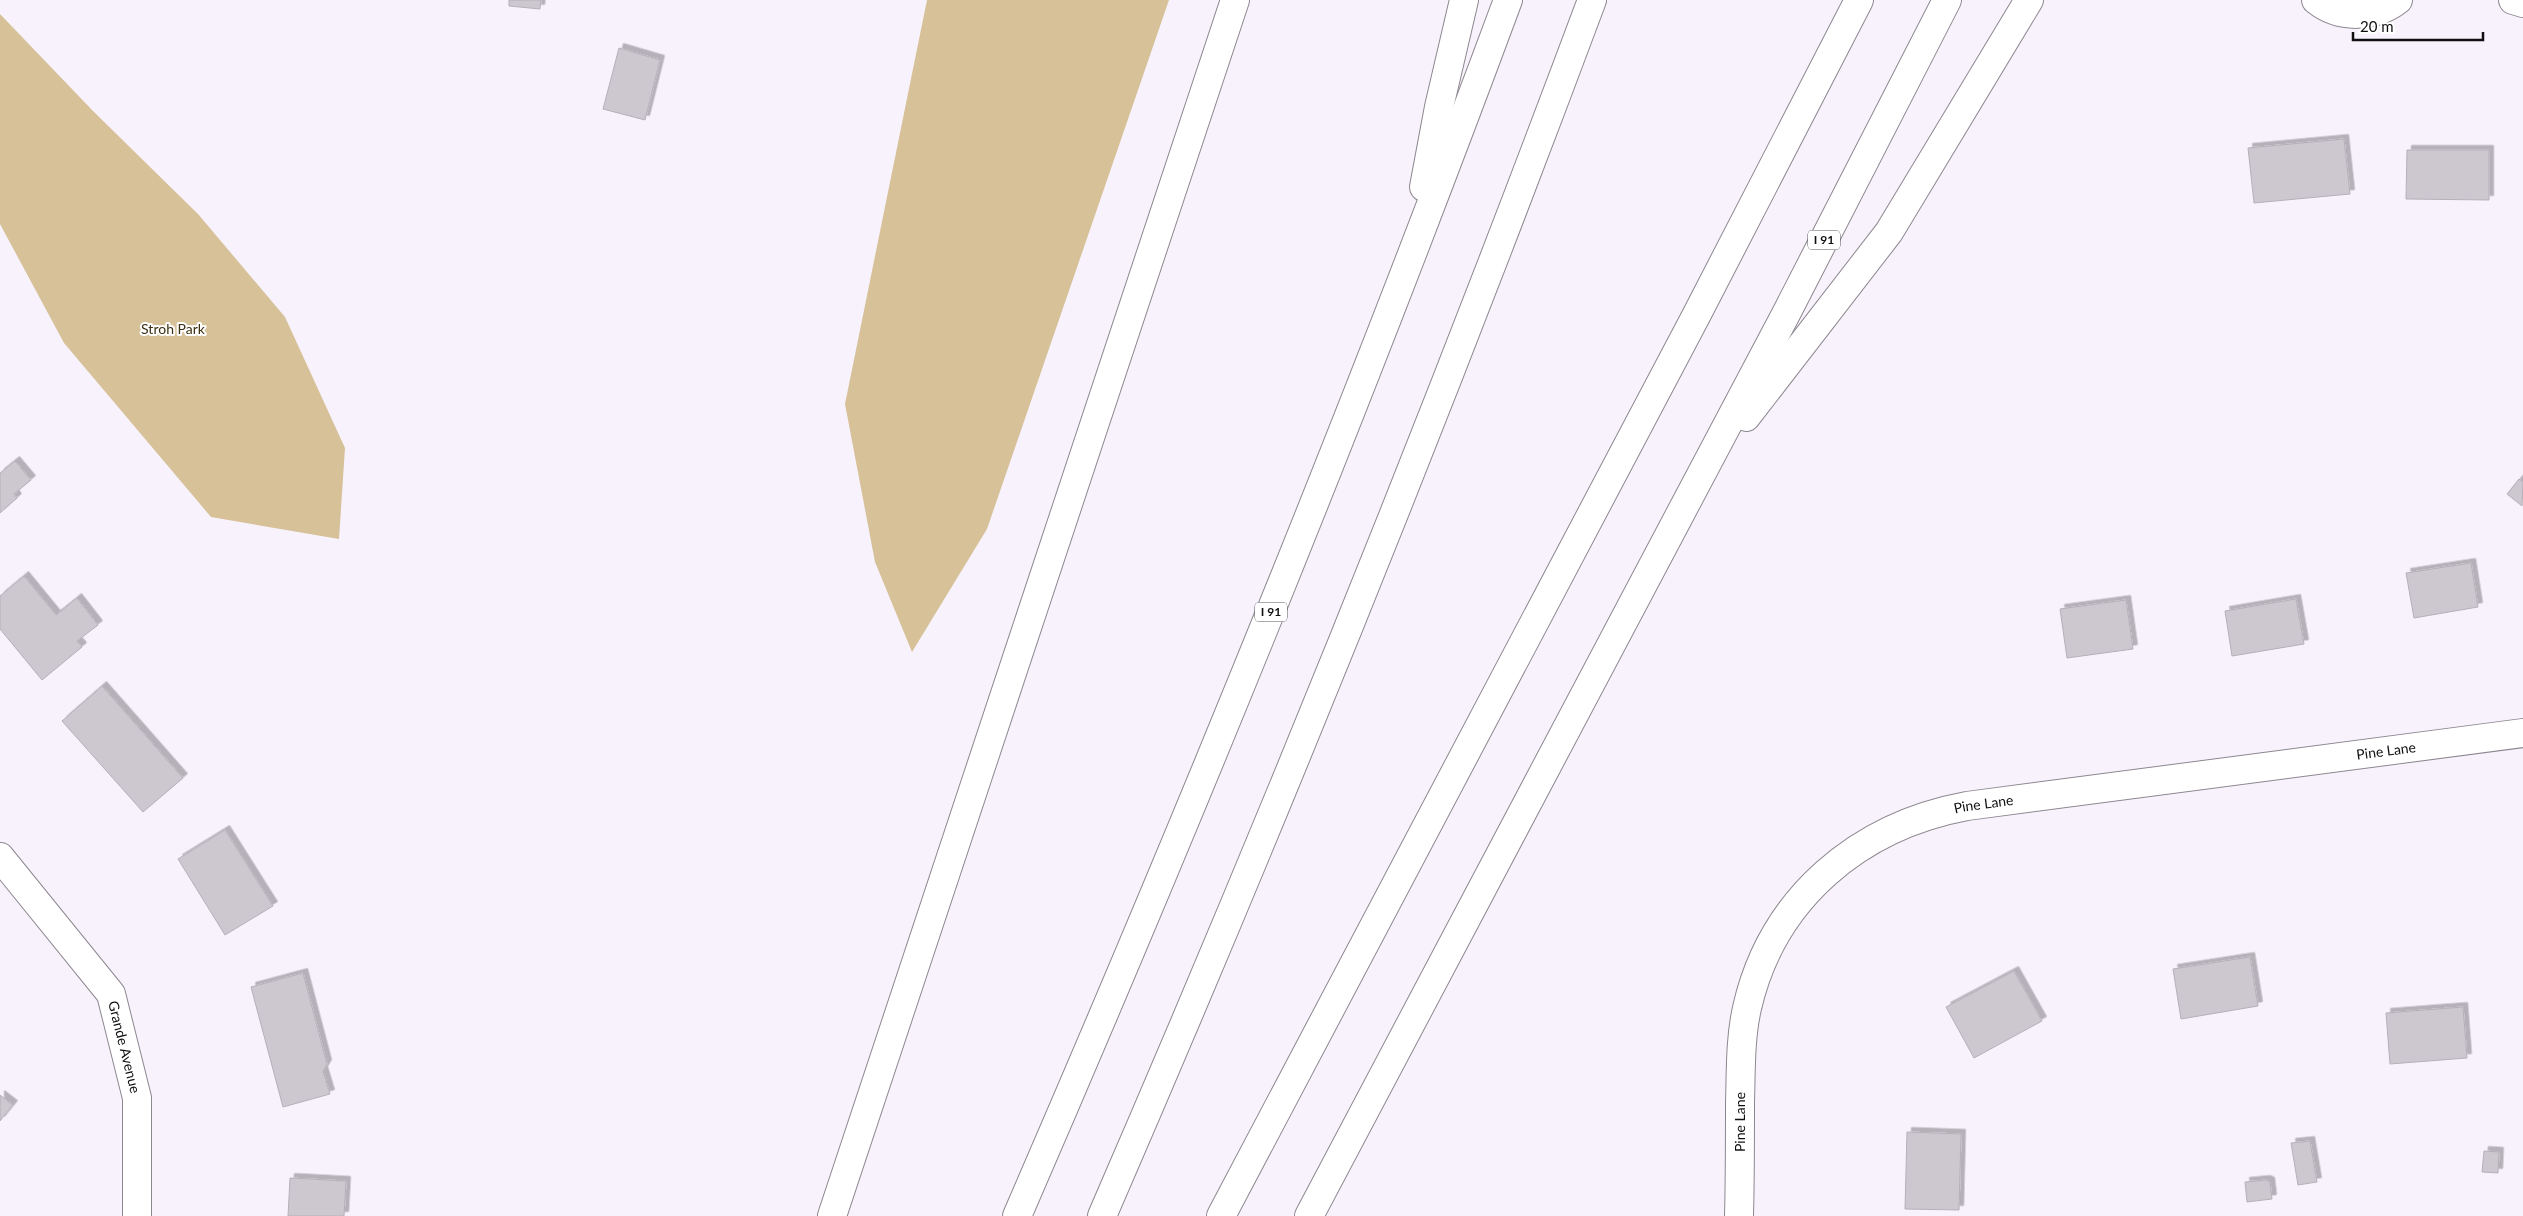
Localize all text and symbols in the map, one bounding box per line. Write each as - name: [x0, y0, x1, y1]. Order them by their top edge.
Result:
- scale bar: [2353, 10, 2483, 42]
- text: 20 m: [2360, 17, 2394, 35]
- road number: I 91: [1808, 230, 1840, 250]
- park label: Stroh Park: [141, 320, 206, 337]
- road number: I 91: [1255, 602, 1287, 622]
- street label: Pine Lane: [2355, 738, 2417, 763]
- street label: Pine Lane: [1952, 791, 2014, 816]
- street label: Grande Avenue: [105, 999, 144, 1095]
- street label: Pine Lane: [1731, 1092, 1748, 1152]

